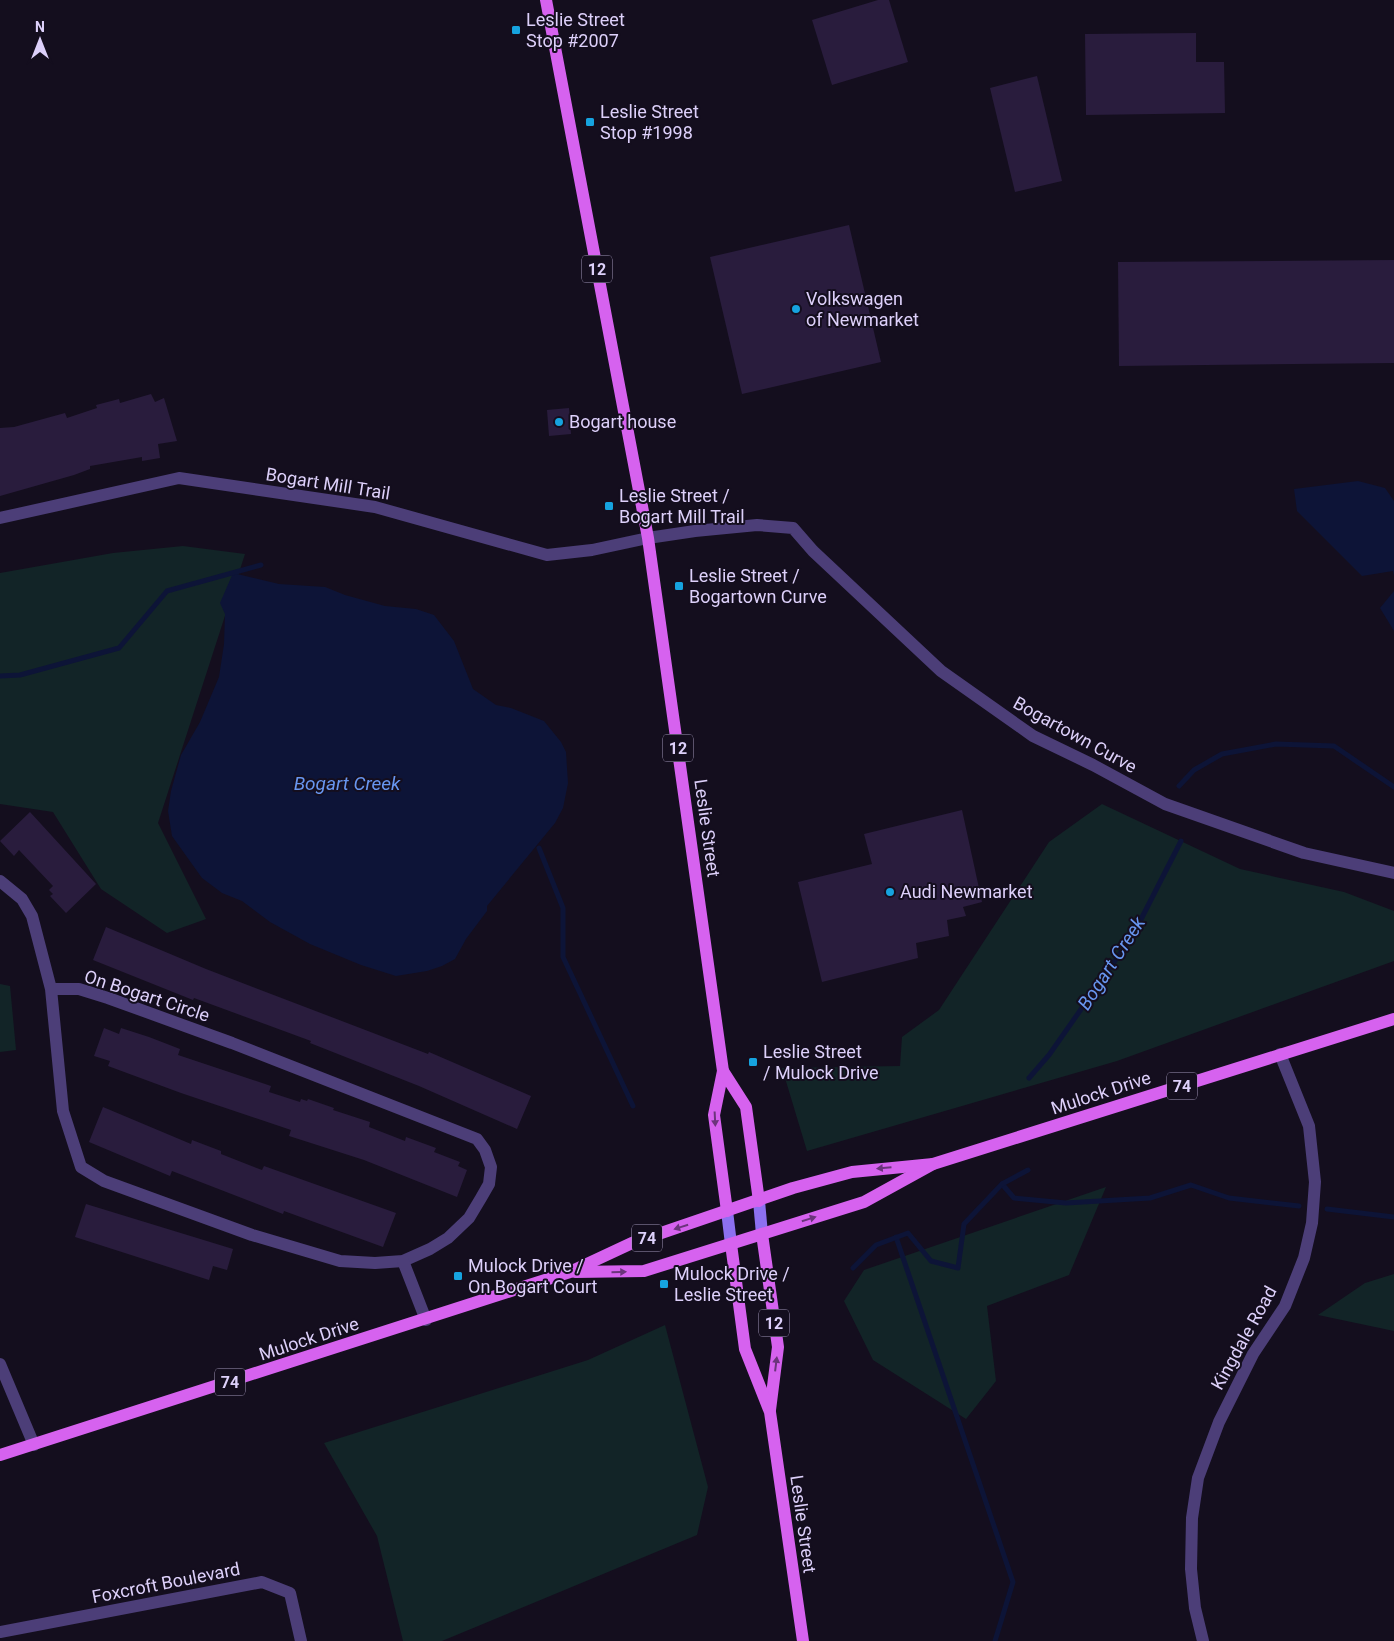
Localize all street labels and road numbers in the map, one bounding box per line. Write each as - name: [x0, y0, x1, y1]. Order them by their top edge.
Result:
- road number: 12: [582, 255, 612, 282]
- street label: Bogart Mill Trail: [264, 463, 392, 504]
- street label: Bogartown Curve: [1010, 692, 1141, 777]
- road number: 12: [663, 734, 693, 761]
- street label: Leslie Street: [690, 778, 725, 878]
- street label: On Bogart Circle: [82, 965, 212, 1026]
- street label: Mulock Drive: [1048, 1067, 1153, 1119]
- road number: 74: [1167, 1072, 1197, 1100]
- road number: 74: [632, 1224, 662, 1252]
- street label: Kingdale Road: [1206, 1282, 1281, 1393]
- road number: 12: [759, 1310, 789, 1336]
- street label: Mulock Drive: [256, 1313, 361, 1365]
- road number: 74: [215, 1368, 245, 1395]
- street label: Leslie Street: [786, 1474, 821, 1574]
- street label: Foxcroft Boulevard: [90, 1558, 242, 1607]

